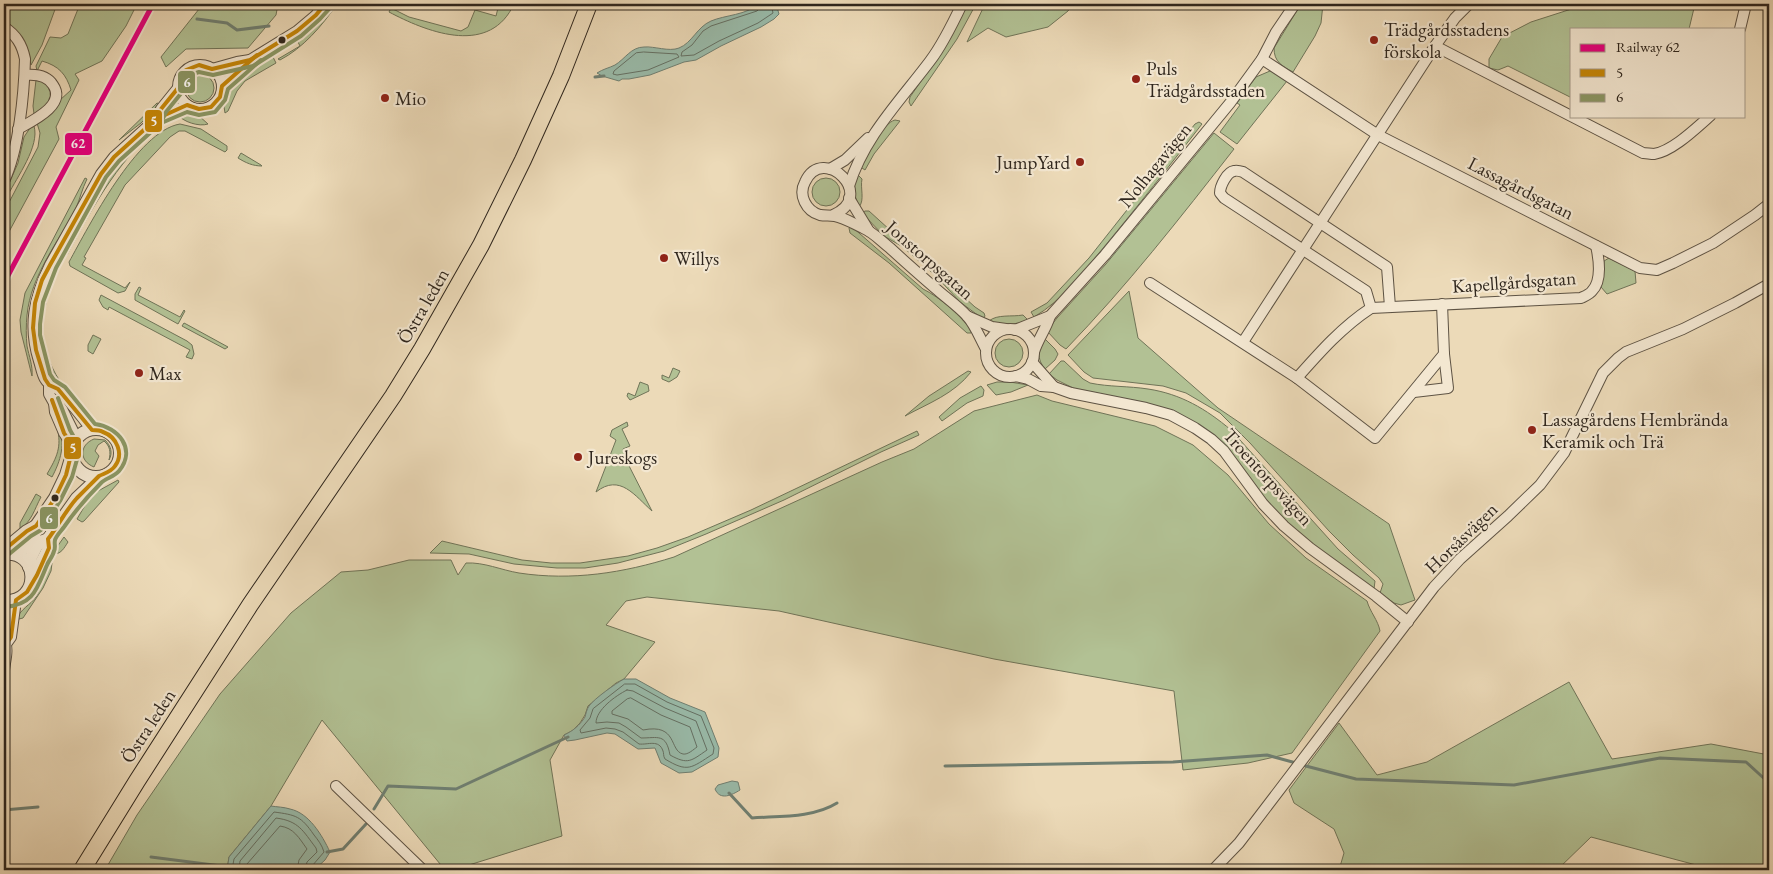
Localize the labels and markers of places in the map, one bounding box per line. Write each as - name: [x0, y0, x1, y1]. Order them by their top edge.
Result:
- place label: Trädgårdsstadens förskola: [1384, 17, 1509, 64]
- marker: Trädgårdsstadens förskola: [1368, 34, 1380, 46]
- unlabelled marker: [277, 35, 287, 45]
- place label: Puls Trädgårdsstaden: [1146, 56, 1265, 103]
- marker: Puls Trädgårdsstaden: [1130, 73, 1142, 85]
- place label: Mio: [395, 86, 426, 111]
- marker: Mio: [379, 92, 391, 104]
- place label: JumpYard: [994, 150, 1070, 175]
- marker: JumpYard: [1074, 156, 1086, 168]
- place label: Willys: [674, 246, 719, 271]
- marker: Willys: [658, 252, 670, 264]
- place label: Max: [149, 361, 182, 386]
- marker: Max: [133, 367, 145, 379]
- place label: Lassagårdens Hembrända Keramik och Trä: [1542, 407, 1729, 454]
- marker: Lassagårdens Hembrända Keramik och Trä: [1526, 424, 1538, 436]
- place label: Jureskogs: [586, 445, 657, 470]
- marker: Jureskogs: [572, 451, 584, 463]
- unlabelled marker: [50, 493, 60, 503]

